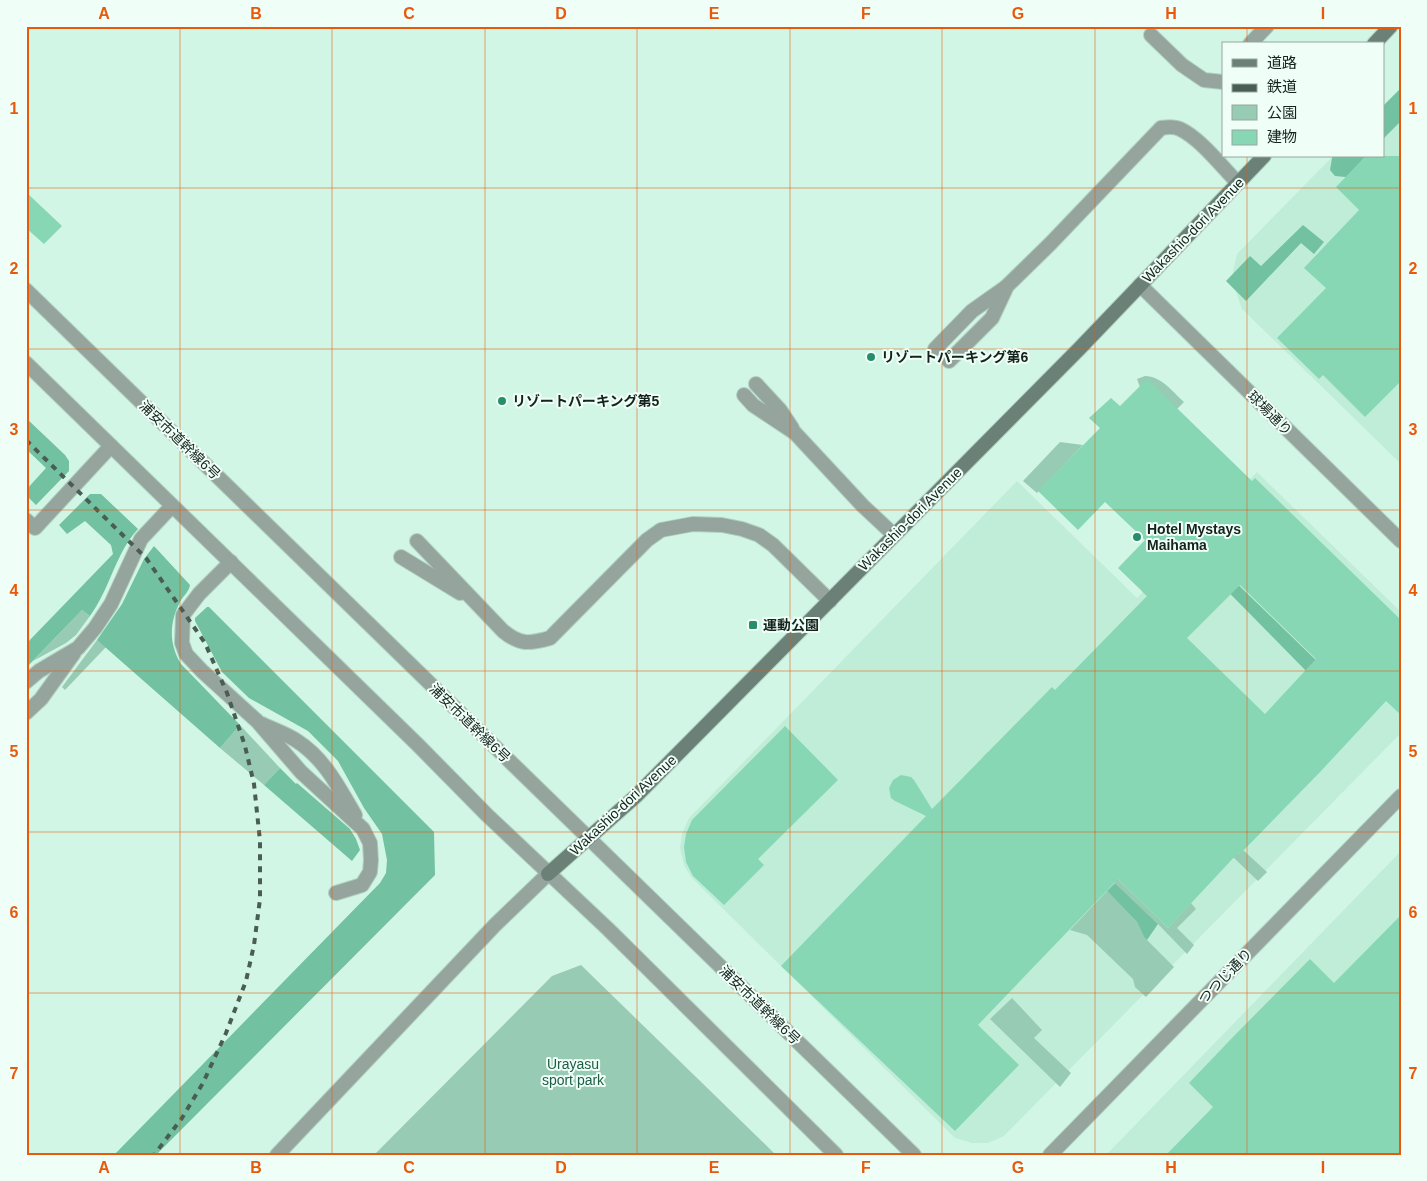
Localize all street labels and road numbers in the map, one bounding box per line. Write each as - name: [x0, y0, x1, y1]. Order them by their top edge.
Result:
- street label: Wakashio-dori Avenue: [1139, 174, 1247, 286]
- street label: 球場通り: [1245, 388, 1295, 438]
- street label: 浦安市道幹線6号: [136, 397, 224, 483]
- street label: Wakashio-dori Avenue: [855, 464, 965, 574]
- street label: 浦安市道幹線6号: [426, 680, 514, 766]
- street label: Wakashio-dori Avenue: [567, 752, 680, 858]
- street label: つつじ通り: [1195, 945, 1255, 1007]
- street label: 浦安市道幹線6号: [716, 962, 804, 1048]

